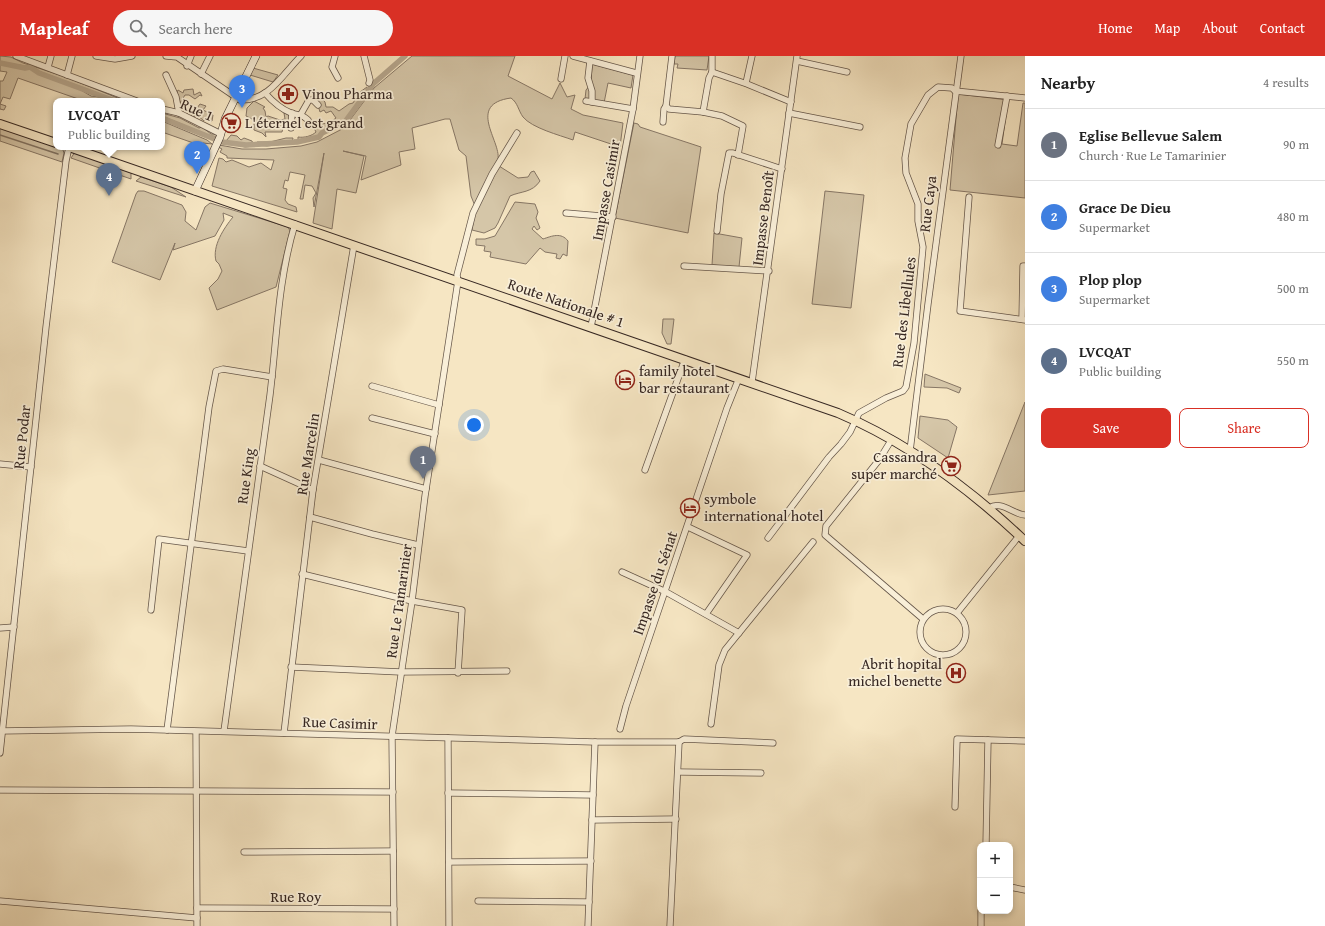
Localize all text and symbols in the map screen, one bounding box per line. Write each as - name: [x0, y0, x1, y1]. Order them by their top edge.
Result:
- search box: [113, 10, 393, 46]
- text: Mapleaf: [20, 14, 89, 42]
- icon: search: [127, 17, 149, 39]
- text: Search here: [159, 18, 233, 39]
- text: Home: [1098, 18, 1133, 38]
- text: Map: [1155, 18, 1180, 38]
- text: About: [1202, 18, 1238, 38]
- text: Contact: [1260, 18, 1305, 38]
- text: Nearby: [1041, 70, 1095, 95]
- text: 4 results: [1263, 73, 1309, 92]
- pin: 3: [229, 75, 255, 108]
- pharmacy icon: Vinou Pharma: [277, 83, 299, 105]
- place label: Vinou Pharma: [302, 83, 393, 104]
- street label: Rue 1: [177, 93, 217, 126]
- popup: [53, 98, 165, 150]
- text: LVCQAT: [68, 104, 120, 125]
- supermarket icon: L'éternel est grand: [220, 112, 242, 134]
- place label: L'éternel est grand: [245, 112, 363, 133]
- text: Public building: [68, 125, 150, 144]
- text: Eglise Bellevue Salem: [1079, 125, 1222, 146]
- text: 1: [1051, 135, 1057, 154]
- text: 90 m: [1283, 135, 1309, 154]
- street label: Impasse Casimir: [586, 138, 625, 242]
- pin: 2: [184, 141, 210, 174]
- text: Church · Rue Le Tamarinier: [1079, 146, 1226, 165]
- pin: 4: [96, 163, 122, 196]
- street label: Impasse Benoît: [746, 169, 779, 267]
- street label: Rue Caya: [914, 175, 941, 233]
- text: Grace De Dieu: [1079, 197, 1171, 218]
- text: 2: [1051, 207, 1057, 226]
- text: 480 m: [1277, 207, 1309, 226]
- text: Supermarket: [1079, 218, 1150, 237]
- street label: Rue des Libellules: [886, 255, 921, 369]
- text: Plop plop: [1079, 269, 1142, 290]
- street label: Route Nationale # 1: [505, 273, 627, 332]
- text: 3: [1051, 279, 1057, 298]
- text: 500 m: [1277, 279, 1309, 298]
- text: Supermarket: [1079, 290, 1150, 309]
- text: LVCQAT: [1079, 341, 1131, 362]
- text: 4: [1051, 351, 1057, 370]
- text: 550 m: [1277, 351, 1309, 370]
- place label: family hotel bar restaurant: [639, 360, 730, 398]
- text: Public building: [1079, 362, 1161, 381]
- hotel icon: family hotel bar restaurant: [614, 369, 636, 391]
- street label: Rue Podar: [8, 404, 35, 470]
- button: Save: [1041, 408, 1171, 448]
- button: Share: [1179, 408, 1309, 448]
- street label: Rue Marcelin: [291, 411, 324, 497]
- your location: [464, 415, 484, 435]
- street label: Rue King: [231, 446, 260, 505]
- pin: 1: [410, 446, 436, 479]
- place label: Cassandra super marché: [851, 446, 937, 484]
- supermarket icon: Cassandra super marché: [940, 455, 962, 477]
- place label: symbole international hotel: [704, 488, 823, 526]
- hotel icon: symbole international hotel: [679, 497, 701, 519]
- street label: Impasse du Sénat: [627, 527, 682, 638]
- street label: Rue Le Tamarinier: [380, 542, 417, 659]
- place label: Abrit hopital michel benette: [848, 653, 942, 691]
- hospital icon: Abrit hopital michel benette: [945, 662, 967, 684]
- street label: Rue Casimir: [302, 711, 378, 734]
- map controls: [977, 842, 1013, 914]
- button: +: [977, 842, 1013, 878]
- button: −: [977, 878, 1013, 914]
- street label: Rue Roy: [271, 886, 322, 907]

